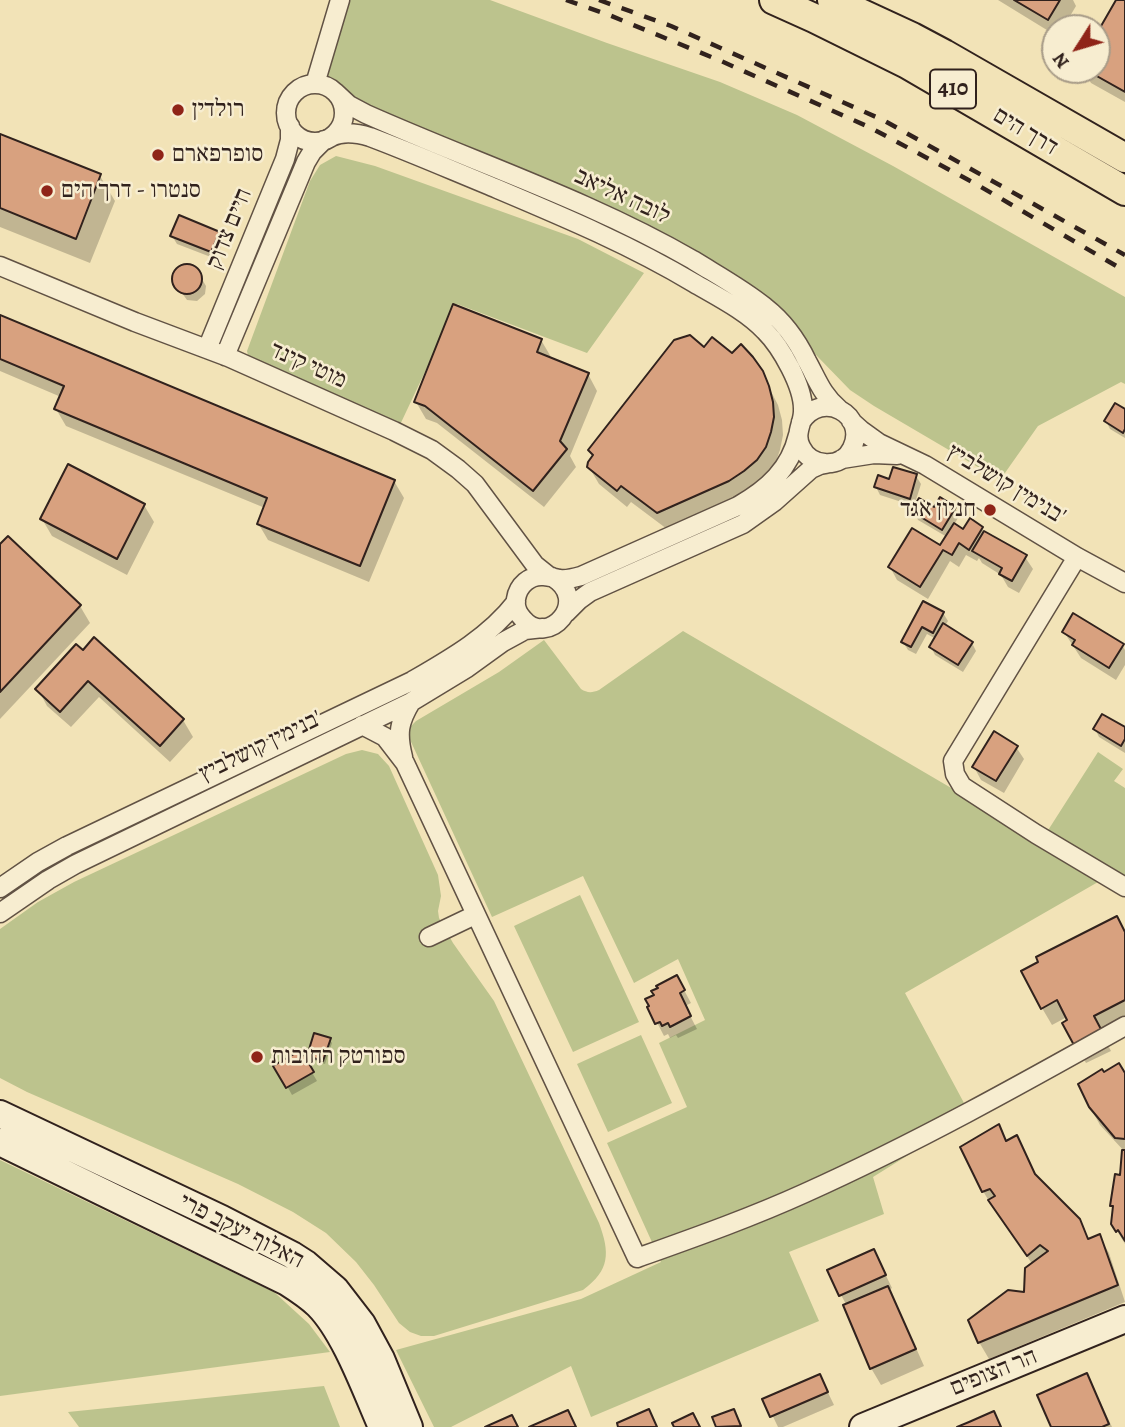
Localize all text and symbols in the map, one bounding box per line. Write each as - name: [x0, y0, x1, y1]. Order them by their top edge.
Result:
- north arrow: [1041, 14, 1111, 84]
- text: N: [1046, 47, 1075, 74]
- road number: 410: [930, 69, 976, 108]
- place label: רולדין: [192, 96, 245, 124]
- street label: דרך הים: [987, 101, 1063, 163]
- marker: רולדין: [170, 102, 186, 118]
- place label: סופרפארם: [172, 141, 264, 169]
- marker: סופרפארם: [150, 147, 166, 163]
- street label: לובה אליאב: [570, 162, 674, 232]
- place label: סנטרו - דרך הים: [61, 177, 201, 205]
- marker: סנטרו - דרך הים: [39, 183, 55, 199]
- street label: חיים צדוק: [201, 184, 259, 274]
- street label: מוטי קינד: [265, 336, 351, 396]
- street label: בנימין קושלביץ': [941, 438, 1071, 532]
- place label: חניון אגד: [900, 496, 976, 524]
- marker: חניון אגד: [982, 502, 998, 518]
- street label: בנימין קושלביץ': [195, 705, 327, 789]
- place label: ספורטק רחובות: [271, 1043, 406, 1071]
- marker: ספורטק רחובות: [249, 1049, 265, 1065]
- street label: האלוף יעקב פרי: [174, 1188, 308, 1276]
- street label: הר הצופים: [946, 1343, 1042, 1403]

